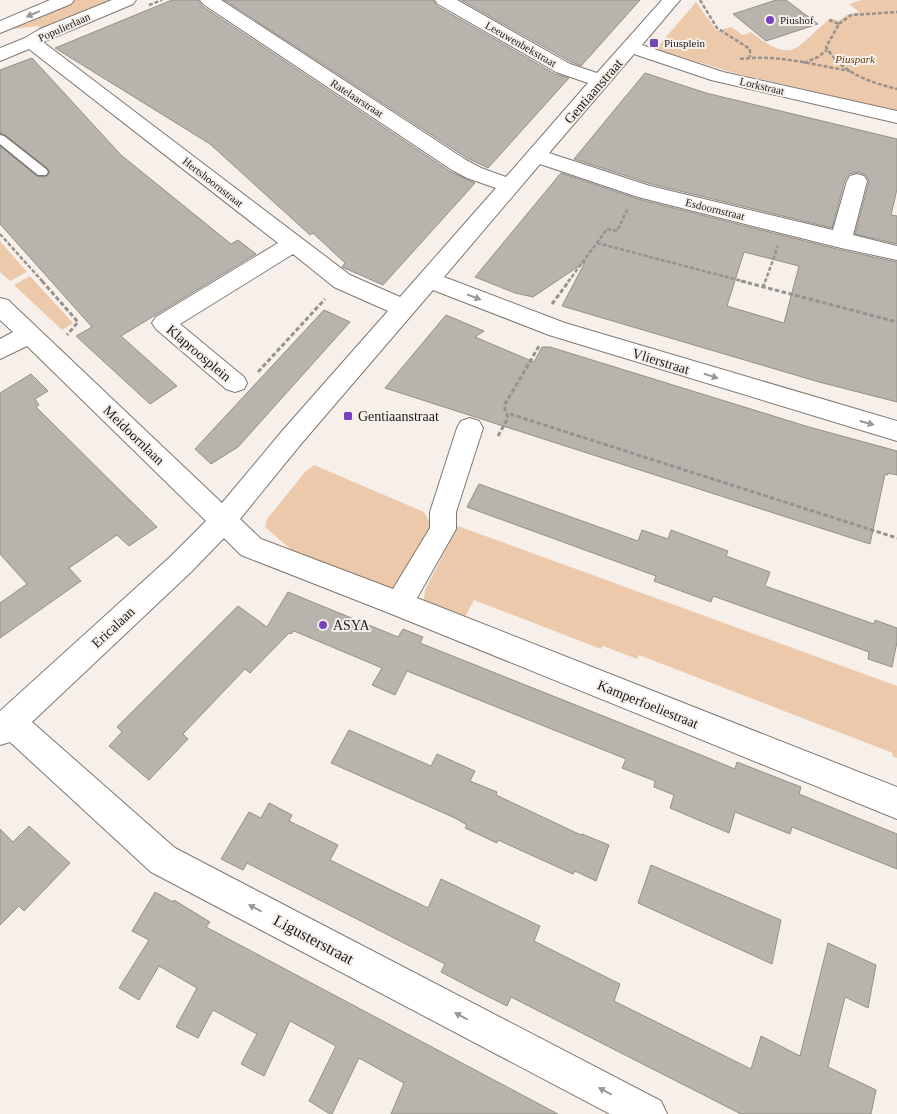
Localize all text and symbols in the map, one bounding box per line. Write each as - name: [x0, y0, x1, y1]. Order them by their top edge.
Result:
- one-way arrow: [26, 10, 40, 18]
- street label: Populierlaan: [36, 10, 92, 44]
- marker: Piushof: [764, 14, 776, 26]
- place label: Piushof: [780, 14, 814, 26]
- street label: Leeuwenbekstraat: [483, 19, 559, 69]
- marker: Piusplein: [648, 37, 660, 49]
- place label: Piusplein: [664, 37, 705, 49]
- park label: Piuspark: [834, 53, 876, 65]
- street label: Gentiaanstraat: [561, 56, 626, 127]
- street label: Lorkstraat: [739, 75, 785, 97]
- street label: Ratelaarstraat: [328, 77, 386, 119]
- street label: Hertshoornstraat: [180, 155, 246, 209]
- street label: Esdoornstraat: [684, 196, 746, 222]
- one-way arrow: [467, 294, 482, 301]
- street label: Klaproosplein: [163, 322, 234, 385]
- street label: Vlierstraat: [630, 346, 691, 377]
- one-way arrow: [704, 373, 719, 381]
- street label: Meidoornlaan: [100, 403, 167, 468]
- place label: Gentiaanstraat: [358, 409, 439, 424]
- marker: Gentiaanstraat: [342, 410, 354, 422]
- one-way arrow: [859, 419, 874, 427]
- street label: Ericalaan: [89, 604, 138, 651]
- place label: ASYA: [333, 618, 370, 633]
- marker: ASYA: [317, 619, 329, 631]
- street label: Kamperfoeliestraat: [595, 677, 700, 732]
- one-way arrow: [247, 904, 262, 912]
- street label: Ligusterstraat: [270, 911, 357, 969]
- one-way arrow: [453, 1012, 468, 1020]
- one-way arrow: [597, 1087, 612, 1095]

